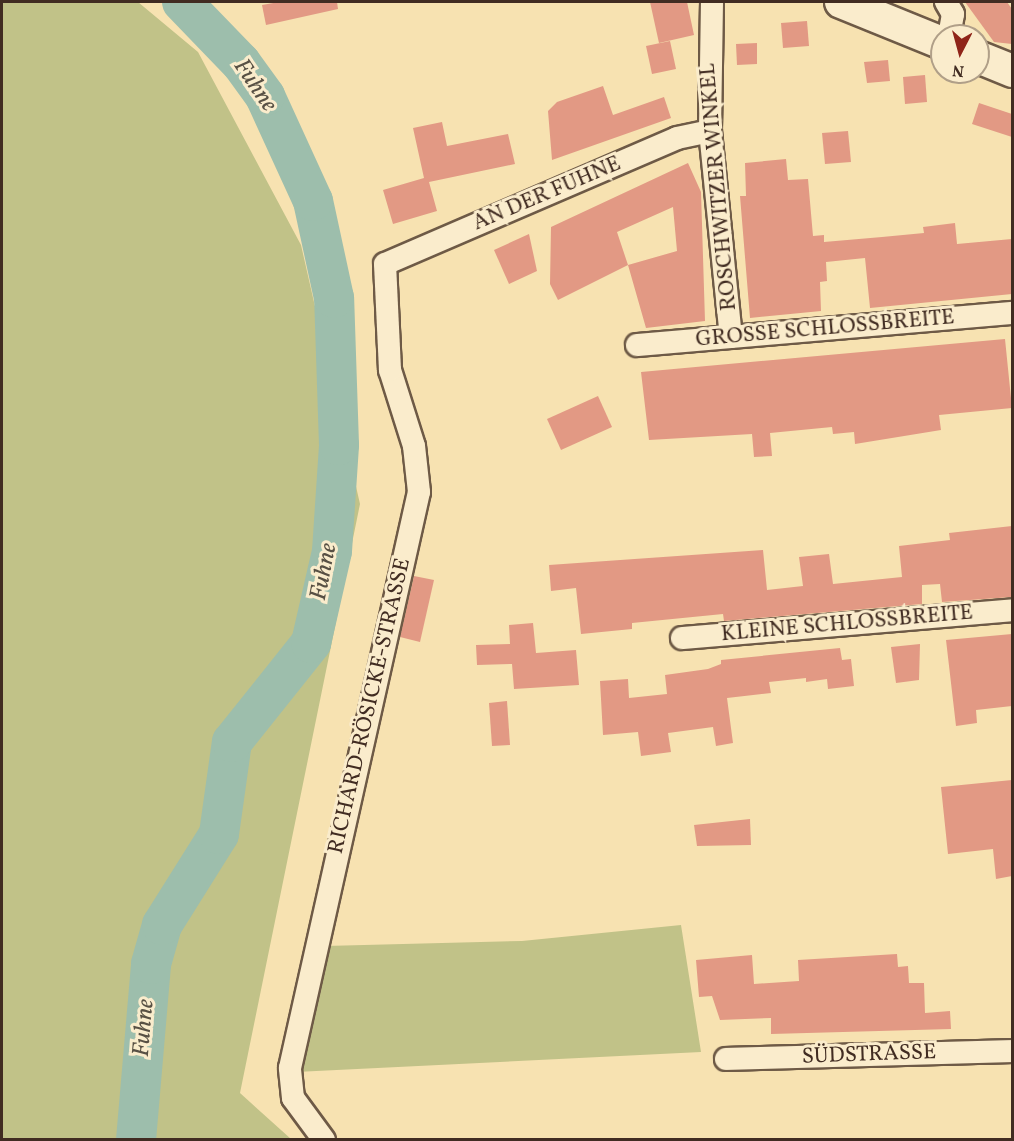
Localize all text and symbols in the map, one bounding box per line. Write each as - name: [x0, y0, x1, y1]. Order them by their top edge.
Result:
- north arrow: [930, 24, 990, 84]
- water label: Fuhne: [226, 54, 282, 118]
- text: N: [951, 58, 965, 81]
- street label: ROSCHWITZER WINKEL: [695, 62, 743, 312]
- street label: AN DER FUHNE: [469, 151, 625, 237]
- street label: GROSSE SCHLOSSBREITE: [695, 305, 955, 353]
- water label: Fuhne: [305, 541, 345, 603]
- street label: RICHARD-RÖSICKE-STRASSE: [323, 556, 417, 856]
- street label: KLEINE SCHLOSSBREITE: [720, 600, 974, 648]
- water label: Fuhne: [128, 998, 162, 1058]
- street label: SÜDSTRASSE: [801, 1039, 937, 1071]

